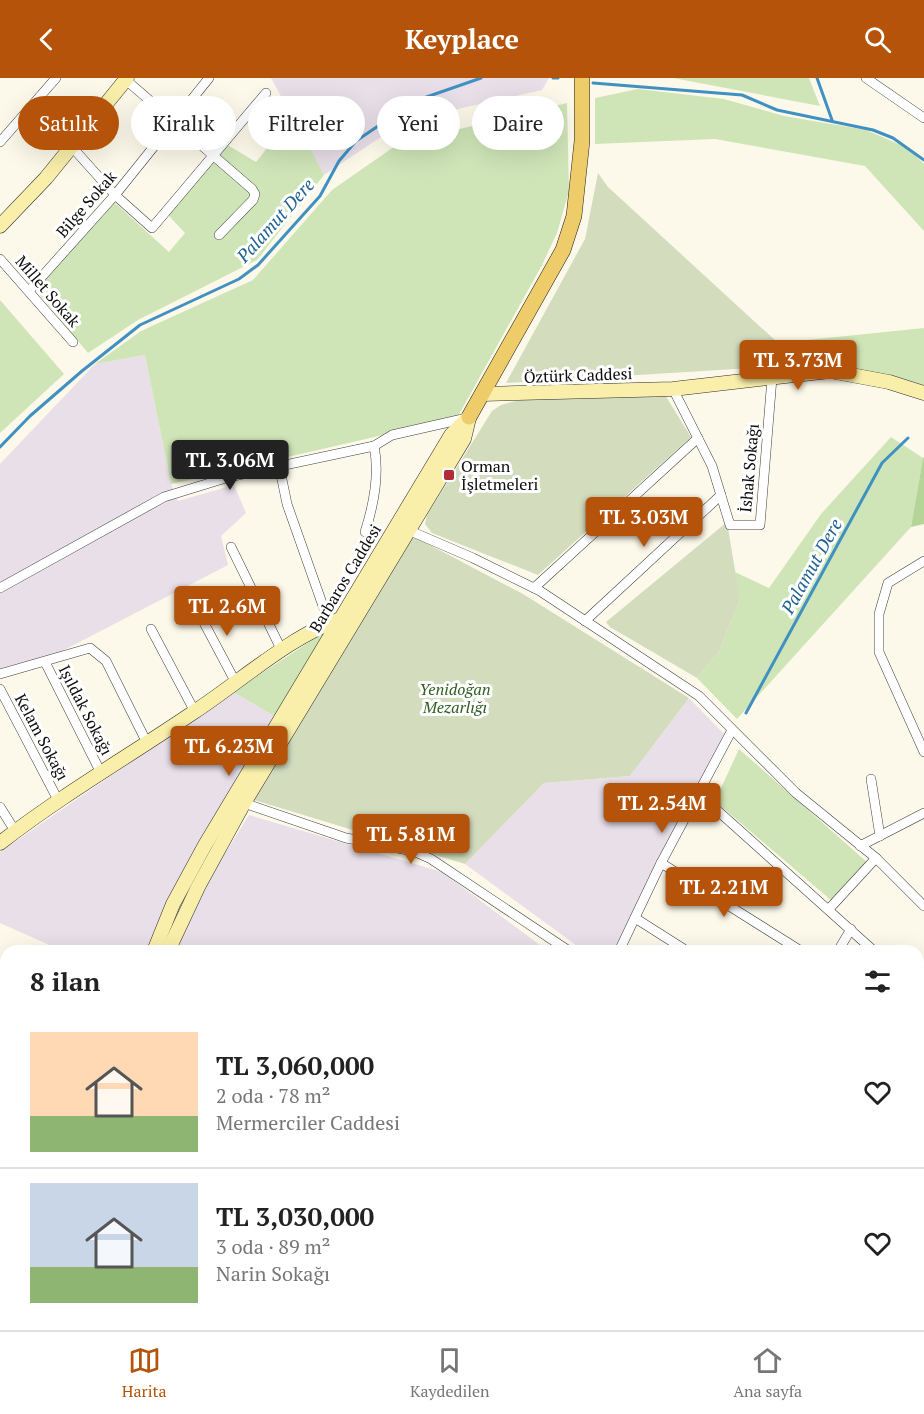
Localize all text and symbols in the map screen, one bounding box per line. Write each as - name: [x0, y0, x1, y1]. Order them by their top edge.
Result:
- text: Keyplace: [405, 21, 519, 57]
- icon: back: [30, 23, 63, 56]
- icon: search: [861, 23, 894, 56]
- chip: Satılık: [18, 96, 119, 150]
- chip: Kiralık: [131, 96, 236, 150]
- chip: Filtreler: [248, 96, 365, 150]
- chip: Yeni: [377, 96, 460, 150]
- chip: Daire: [472, 96, 564, 150]
- street label: Bilge Sokak: [51, 165, 122, 242]
- water label: Palamut Dere: [230, 173, 319, 268]
- street label: Millet Sokak: [11, 250, 86, 332]
- pin: TL 3.73M: [736, 340, 860, 391]
- text: TL 3.73M: [754, 346, 842, 373]
- street label: Öztürk Caddesi: [523, 362, 633, 388]
- street label: İshak Sokağı: [734, 422, 764, 513]
- pin: TL 3.06M: [168, 440, 292, 491]
- text: TL 3.06M: [186, 446, 274, 473]
- place label: Orman İşletmeleri: [461, 455, 539, 495]
- marker: Orman İşletmeleri: [442, 468, 456, 482]
- pin: TL 3.03M: [582, 497, 706, 548]
- text: TL 3.03M: [600, 503, 688, 530]
- water label: Palamut Dere: [775, 514, 847, 619]
- street label: Barbaros Caddesi: [304, 520, 386, 636]
- pin: TL 2.6M: [172, 586, 282, 637]
- text: TL 2.6M: [188, 592, 266, 619]
- street label: Işıldak Sokağı: [54, 661, 118, 759]
- park label: Yenidoğan Mezarlığı: [419, 678, 491, 718]
- street label: Kelam Sokağı: [10, 690, 74, 784]
- pin: TL 6.23M: [167, 726, 291, 777]
- text: TL 6.23M: [185, 732, 273, 759]
- pin: TL 2.54M: [600, 783, 724, 834]
- text: TL 2.54M: [618, 789, 706, 816]
- pin: TL 5.81M: [349, 814, 473, 865]
- text: TL 5.81M: [367, 820, 455, 847]
- pin: TL 2.21M: [662, 867, 786, 918]
- text: TL 2.21M: [680, 873, 768, 900]
- text: 8 ilan: [30, 964, 100, 998]
- icon: filters: [861, 965, 894, 998]
- text: TL 3,060,000: [216, 1048, 374, 1082]
- icon: home: [78, 1056, 150, 1128]
- icon: heart: [861, 1076, 894, 1109]
- text: 2 oda · 78 m²: [216, 1082, 330, 1109]
- text: Mermerciler Caddesi: [216, 1109, 400, 1136]
- text: TL 3,030,000: [216, 1199, 374, 1233]
- icon: home: [78, 1207, 150, 1279]
- icon: heart: [861, 1227, 894, 1260]
- text: 3 oda · 89 m²: [216, 1233, 330, 1260]
- text: Narin Sokağı: [216, 1260, 330, 1287]
- tab: Harita: [122, 1344, 167, 1402]
- tab: Kaydedilen: [410, 1344, 490, 1402]
- tab: Ana sayfa: [733, 1344, 802, 1402]

